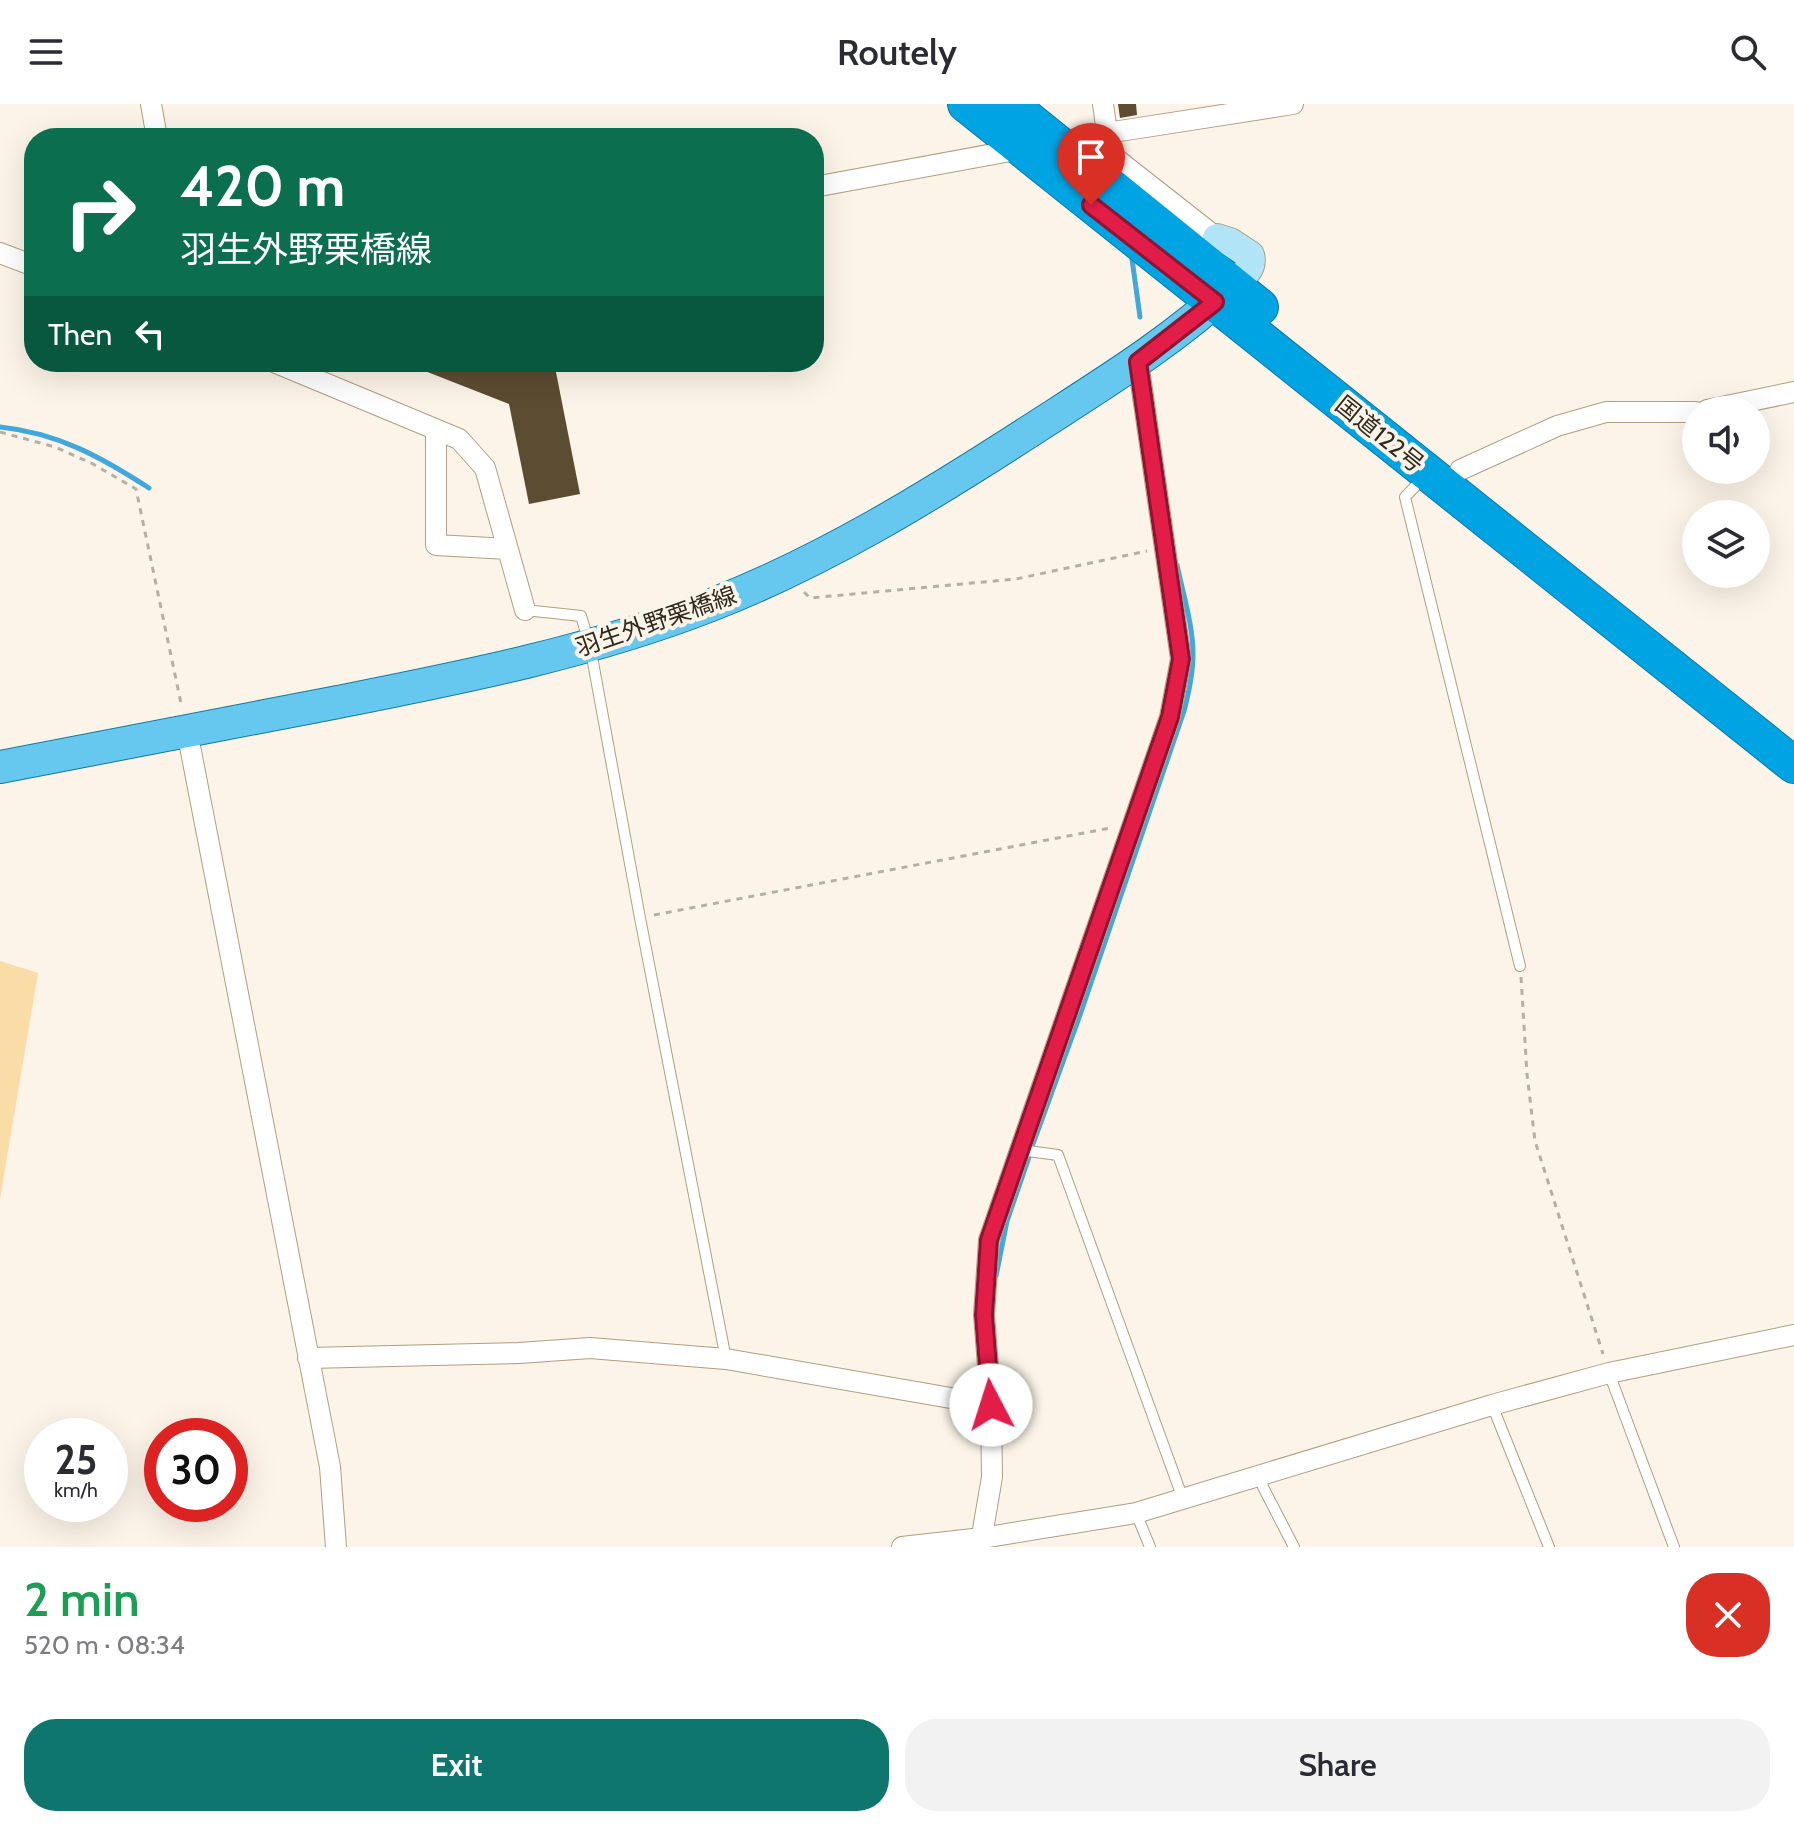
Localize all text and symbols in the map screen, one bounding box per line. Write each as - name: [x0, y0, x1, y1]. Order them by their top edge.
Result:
- icon: menu: [24, 30, 68, 74]
- text: Routely: [837, 30, 957, 74]
- icon: search: [1726, 30, 1770, 74]
- pin: [1057, 123, 1125, 205]
- icon: arrive: [1069, 135, 1113, 179]
- text: 420 m: [180, 152, 345, 220]
- icon: right: [48, 160, 152, 264]
- text: 羽生外野栗橋線: [180, 227, 432, 271]
- icon: left: [128, 312, 172, 356]
- text: Then: [48, 316, 112, 353]
- street label: 国道122号: [1330, 390, 1430, 478]
- map controls: [1682, 396, 1770, 588]
- button: sound: [1682, 396, 1770, 484]
- button: layers: [1682, 500, 1770, 588]
- street label: 羽生外野栗橋線: [572, 580, 740, 662]
- position arrow: [949, 1363, 1033, 1447]
- speed limit sign: 30: [144, 1418, 248, 1522]
- text: 25: [55, 1435, 97, 1484]
- text: km/h: [54, 1478, 98, 1502]
- text: 2 min: [24, 1570, 140, 1628]
- button: close: [1686, 1573, 1770, 1657]
- text: 520 m · 08:34: [24, 1629, 185, 1661]
- button: Exit: [24, 1719, 889, 1811]
- button: Share: [905, 1719, 1770, 1811]

